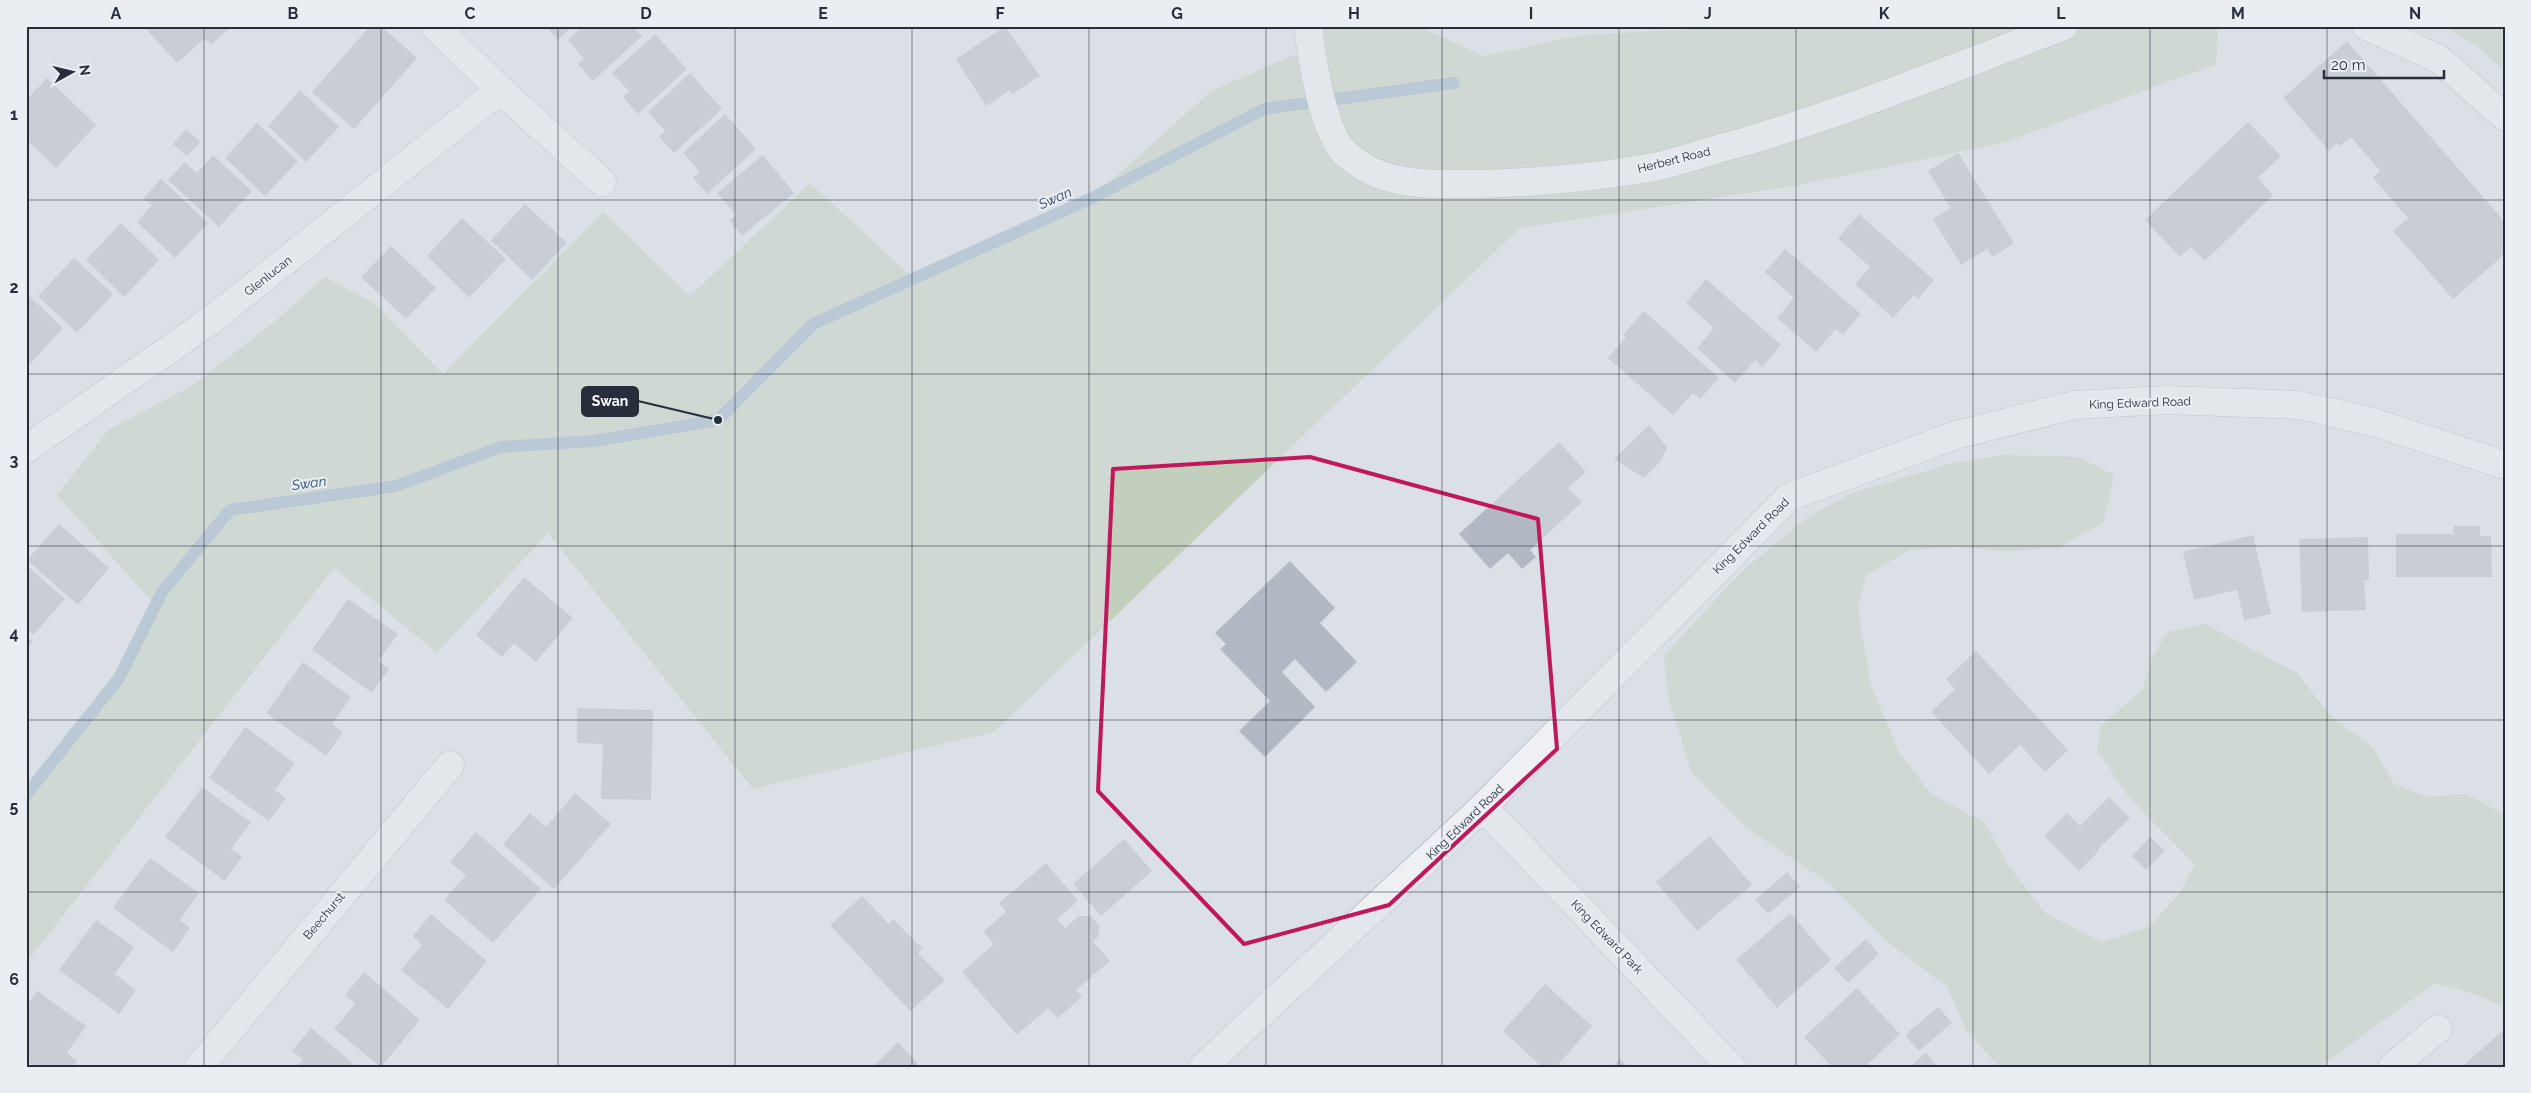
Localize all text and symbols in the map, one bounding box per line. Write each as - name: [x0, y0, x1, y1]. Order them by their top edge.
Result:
- text: A: [111, 4, 122, 23]
- text: B: [288, 4, 299, 23]
- text: C: [465, 4, 476, 23]
- text: D: [640, 4, 652, 23]
- text: E: [818, 4, 828, 23]
- text: F: [995, 4, 1005, 23]
- text: G: [1171, 4, 1183, 23]
- text: H: [1348, 4, 1360, 23]
- text: I: [1529, 4, 1533, 23]
- text: J: [1704, 4, 1712, 23]
- text: K: [1879, 4, 1890, 23]
- text: L: [2056, 4, 2066, 23]
- text: M: [2231, 4, 2245, 23]
- text: N: [2409, 4, 2421, 23]
- north arrow: [48, 48, 98, 98]
- scale bar: [2324, 48, 2444, 80]
- text: 20 m: [2331, 56, 2366, 74]
- text: N: [76, 64, 94, 77]
- text: 1: [10, 105, 18, 124]
- street label: Herbert Road: [1636, 144, 1712, 176]
- water label: Swan: [1035, 184, 1074, 213]
- street label: Glenlucan: [241, 253, 295, 299]
- text: 2: [9, 278, 19, 297]
- callout: Swan: [582, 387, 638, 416]
- text: Swan: [592, 393, 628, 409]
- street label: King Edward Road: [2089, 394, 2191, 412]
- text: 3: [10, 451, 19, 470]
- water label: Swan: [290, 473, 327, 493]
- street label: King Edward Road: [1710, 495, 1792, 577]
- text: 4: [9, 624, 19, 643]
- street label: King Edward Road: [1423, 782, 1507, 862]
- text: 5: [10, 797, 19, 816]
- street label: Beechurst: [300, 890, 348, 942]
- street label: King Edward Park: [1568, 897, 1646, 977]
- text: 6: [9, 970, 19, 989]

